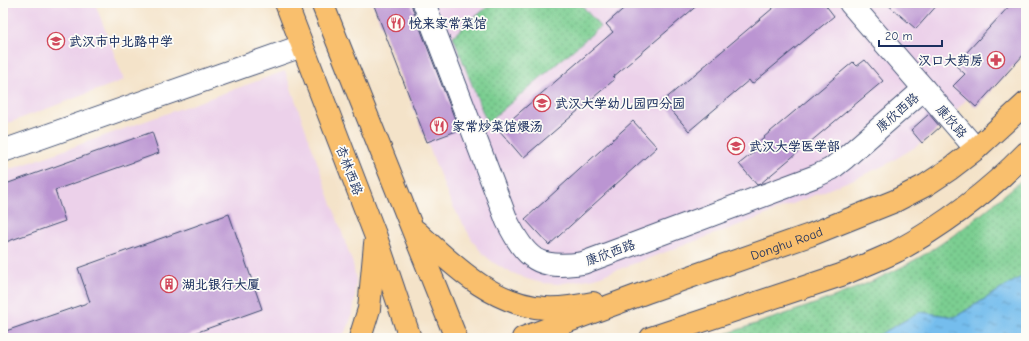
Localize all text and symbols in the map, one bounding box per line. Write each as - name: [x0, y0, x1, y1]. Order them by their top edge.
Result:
- restaurant icon: 悦来家常菜馆: [386, 13, 406, 33]
- place label: 悦来家常菜馆: [409, 16, 487, 31]
- scale bar: [879, 22, 942, 48]
- text: 20 m: [885, 29, 913, 43]
- school or university icon: 武汉市中北路中学: [46, 31, 66, 51]
- place label: 武汉市中北路中学: [69, 34, 173, 49]
- pharmacy icon: 汉口大药房: [986, 50, 1006, 70]
- place label: 汉口大药房: [918, 53, 983, 68]
- street label: 康欣西路: [873, 90, 922, 135]
- school or university icon: 武汉大学幼儿园四分园: [532, 93, 552, 113]
- place label: 武汉大学幼儿园四分园: [555, 96, 685, 111]
- street label: 康欣路: [933, 102, 970, 141]
- restaurant icon: 家常炒菜馆煨汤: [429, 116, 449, 136]
- place label: 家常炒菜馆煨汤: [452, 119, 543, 134]
- school or university icon: 武汉大学医学部: [726, 136, 746, 156]
- place label: 武汉大学医学部: [749, 139, 840, 154]
- street label: 杏林西路: [333, 143, 366, 197]
- street label: Donghu Road: [749, 224, 825, 263]
- street label: 康欣西路: [583, 237, 637, 268]
- building icon: 湖北银行大厦: [159, 274, 179, 294]
- place label: 湖北银行大厦: [182, 277, 260, 292]

